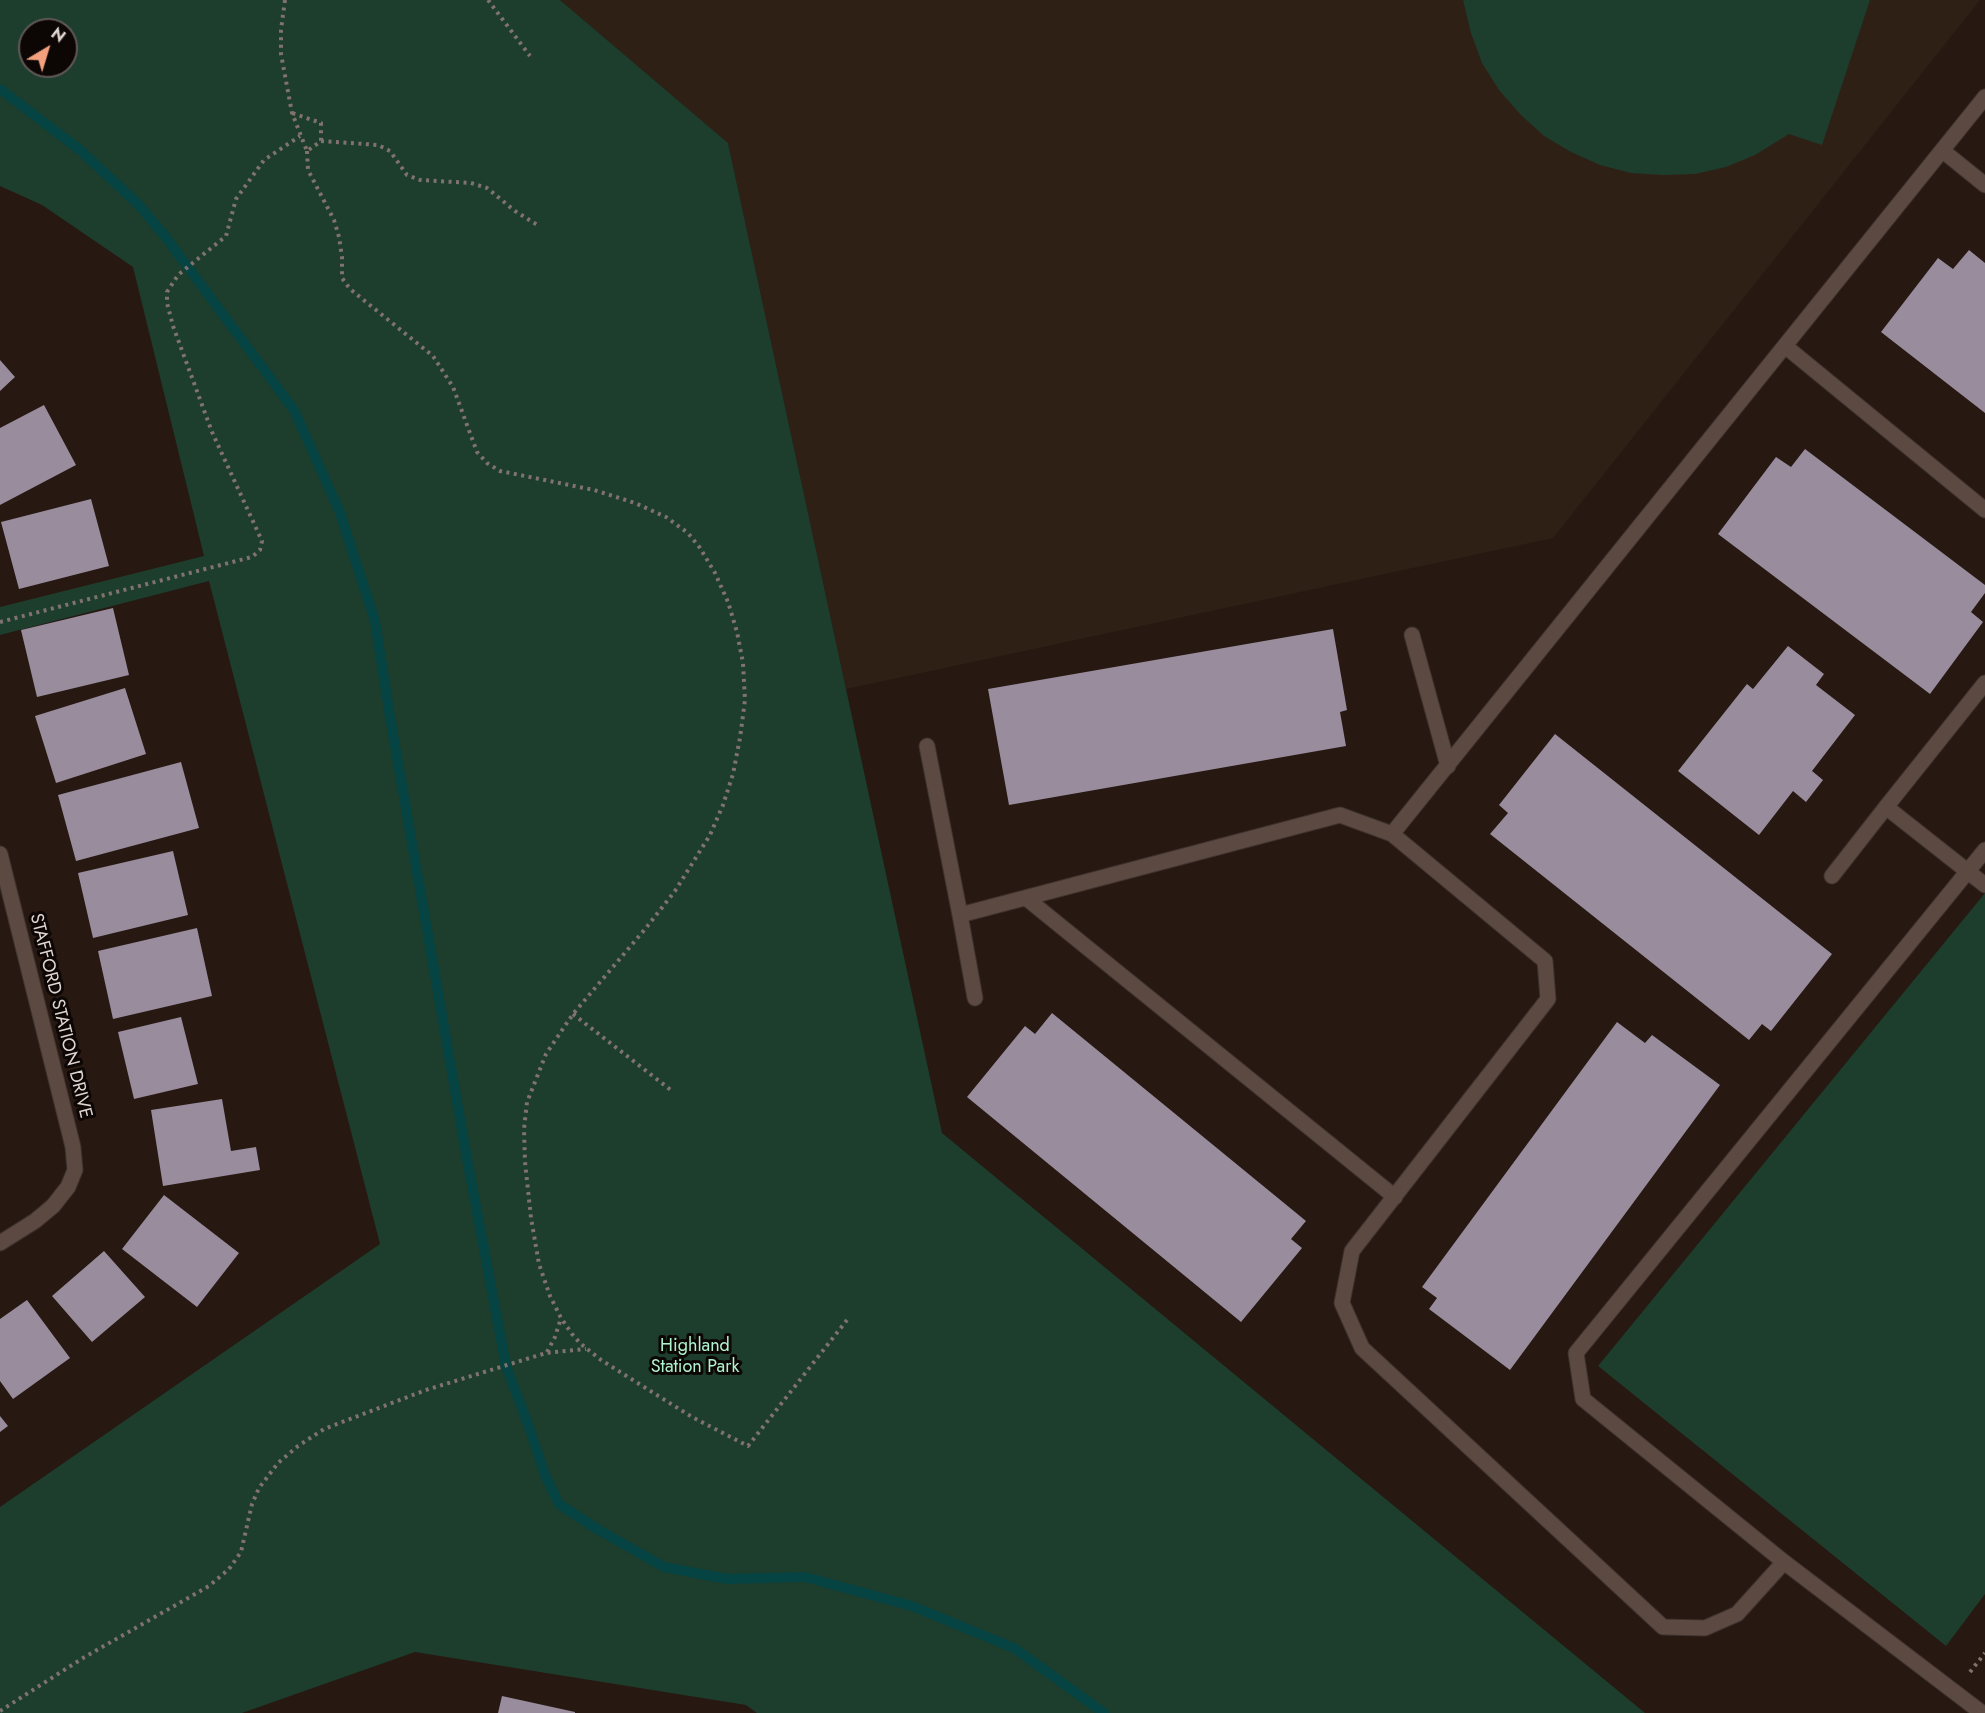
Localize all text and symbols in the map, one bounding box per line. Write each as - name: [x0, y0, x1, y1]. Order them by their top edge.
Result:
- north arrow: [18, 18, 78, 78]
- text: N: [46, 22, 70, 48]
- street label: STAFFORD STATION DRIVE: [24, 911, 96, 1121]
- park label: Highland Station Park: [651, 1336, 739, 1378]

